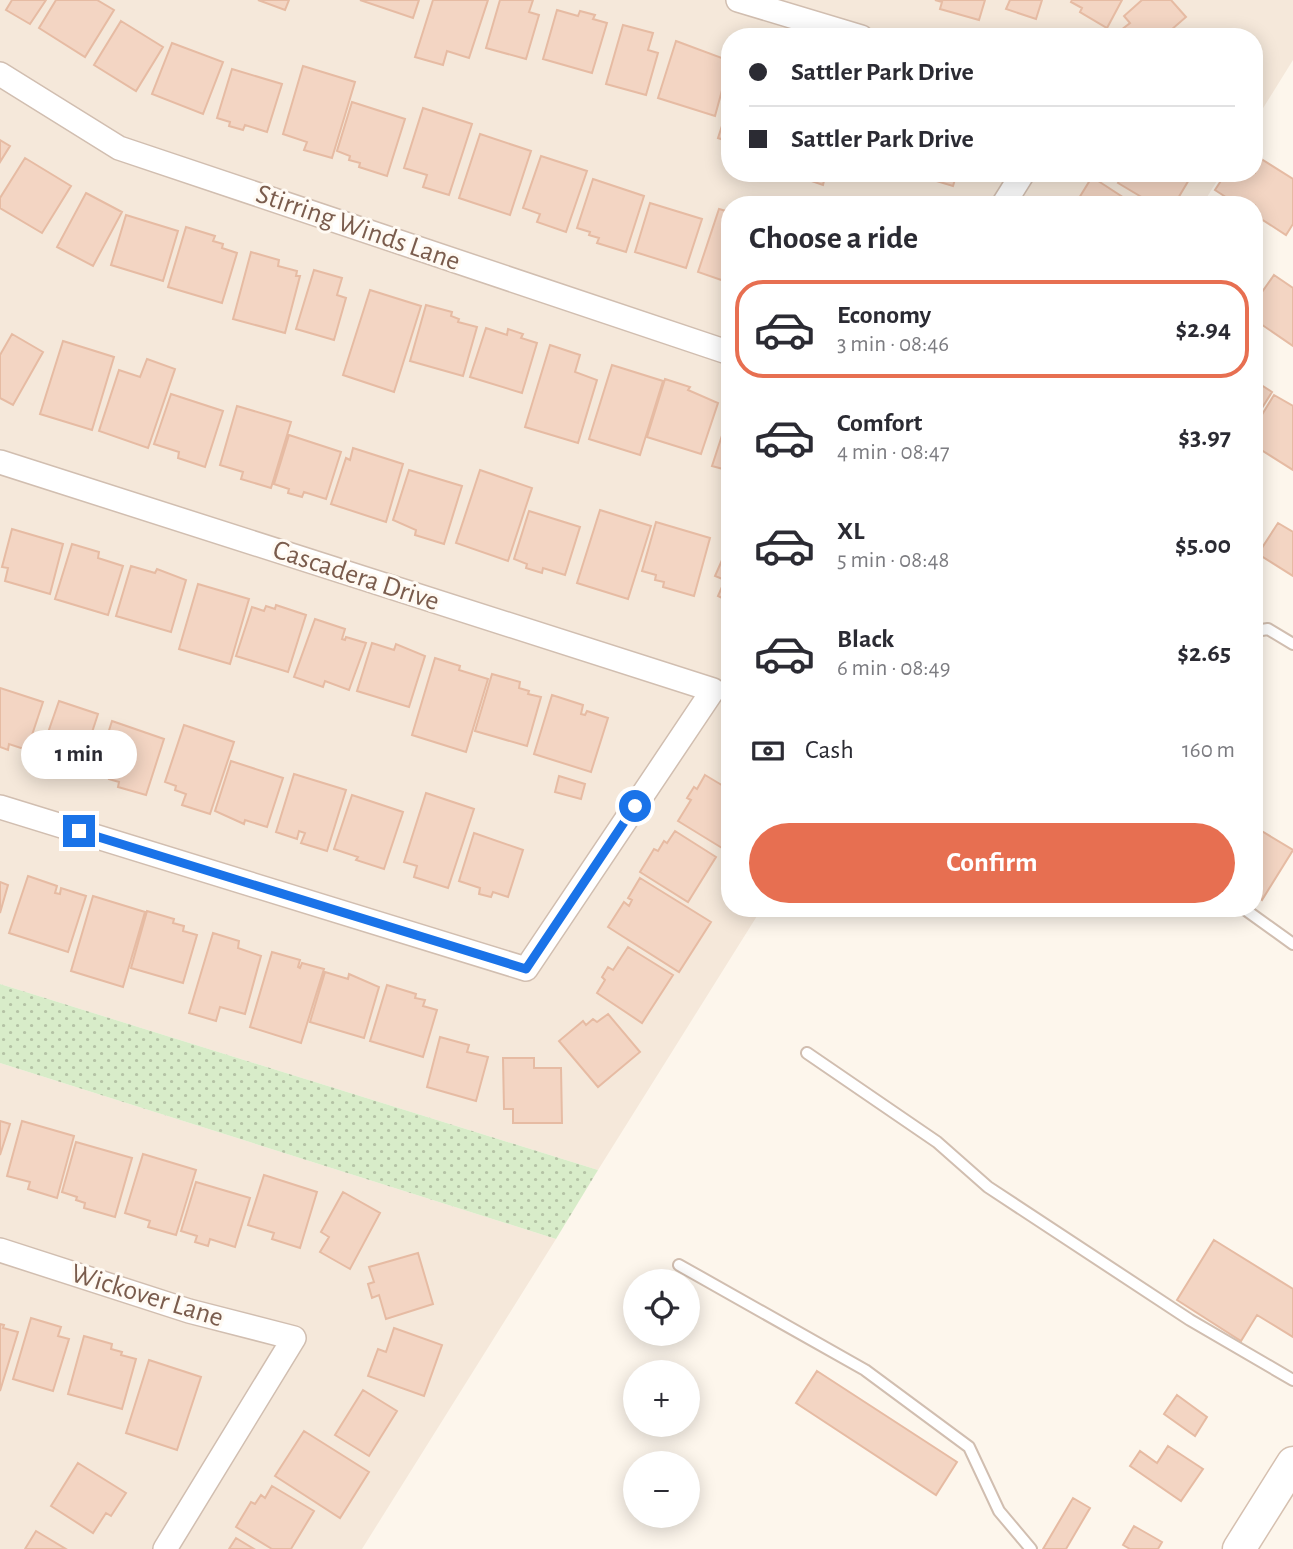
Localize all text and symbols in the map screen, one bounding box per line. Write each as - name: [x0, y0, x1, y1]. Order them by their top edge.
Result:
- text: Sattler Park Drive: [791, 59, 974, 85]
- text: Sattler Park Drive: [791, 126, 974, 152]
- street label: Stirring Winds Lane: [252, 180, 464, 276]
- text: Choose a ride: [749, 222, 918, 254]
- icon: car: [753, 298, 816, 361]
- text: Economy: [837, 302, 931, 328]
- text: $2.94: [1175, 316, 1231, 342]
- text: 3 min · 08:46: [837, 333, 949, 356]
- icon: car: [753, 406, 816, 469]
- text: Comfort: [837, 410, 922, 436]
- text: $3.97: [1178, 424, 1231, 450]
- text: 4 min · 08:47: [837, 441, 950, 464]
- icon: car: [753, 514, 816, 577]
- text: XL: [837, 518, 864, 544]
- text: $5.00: [1175, 532, 1231, 558]
- street label: Cascadera Drive: [269, 536, 443, 616]
- text: 5 min · 08:48: [837, 549, 949, 572]
- icon: car: [753, 622, 816, 685]
- text: Black: [837, 626, 894, 652]
- text: $2.65: [1177, 640, 1231, 666]
- text: 6 min · 08:49: [837, 657, 950, 680]
- callout: 1 min: [21, 730, 137, 778]
- icon: cash: [749, 732, 787, 770]
- text: Cash: [805, 737, 854, 763]
- text: 160 m: [1182, 739, 1235, 762]
- text: 1 min: [55, 743, 103, 766]
- route start: [619, 790, 651, 822]
- route end: [63, 815, 95, 847]
- button: Confirm: [749, 823, 1235, 903]
- street label: Wickover Lane: [67, 1260, 227, 1332]
- map controls: [623, 1269, 700, 1528]
- button: locate: [623, 1269, 700, 1346]
- button: +: [623, 1360, 700, 1437]
- button: −: [623, 1451, 700, 1528]

